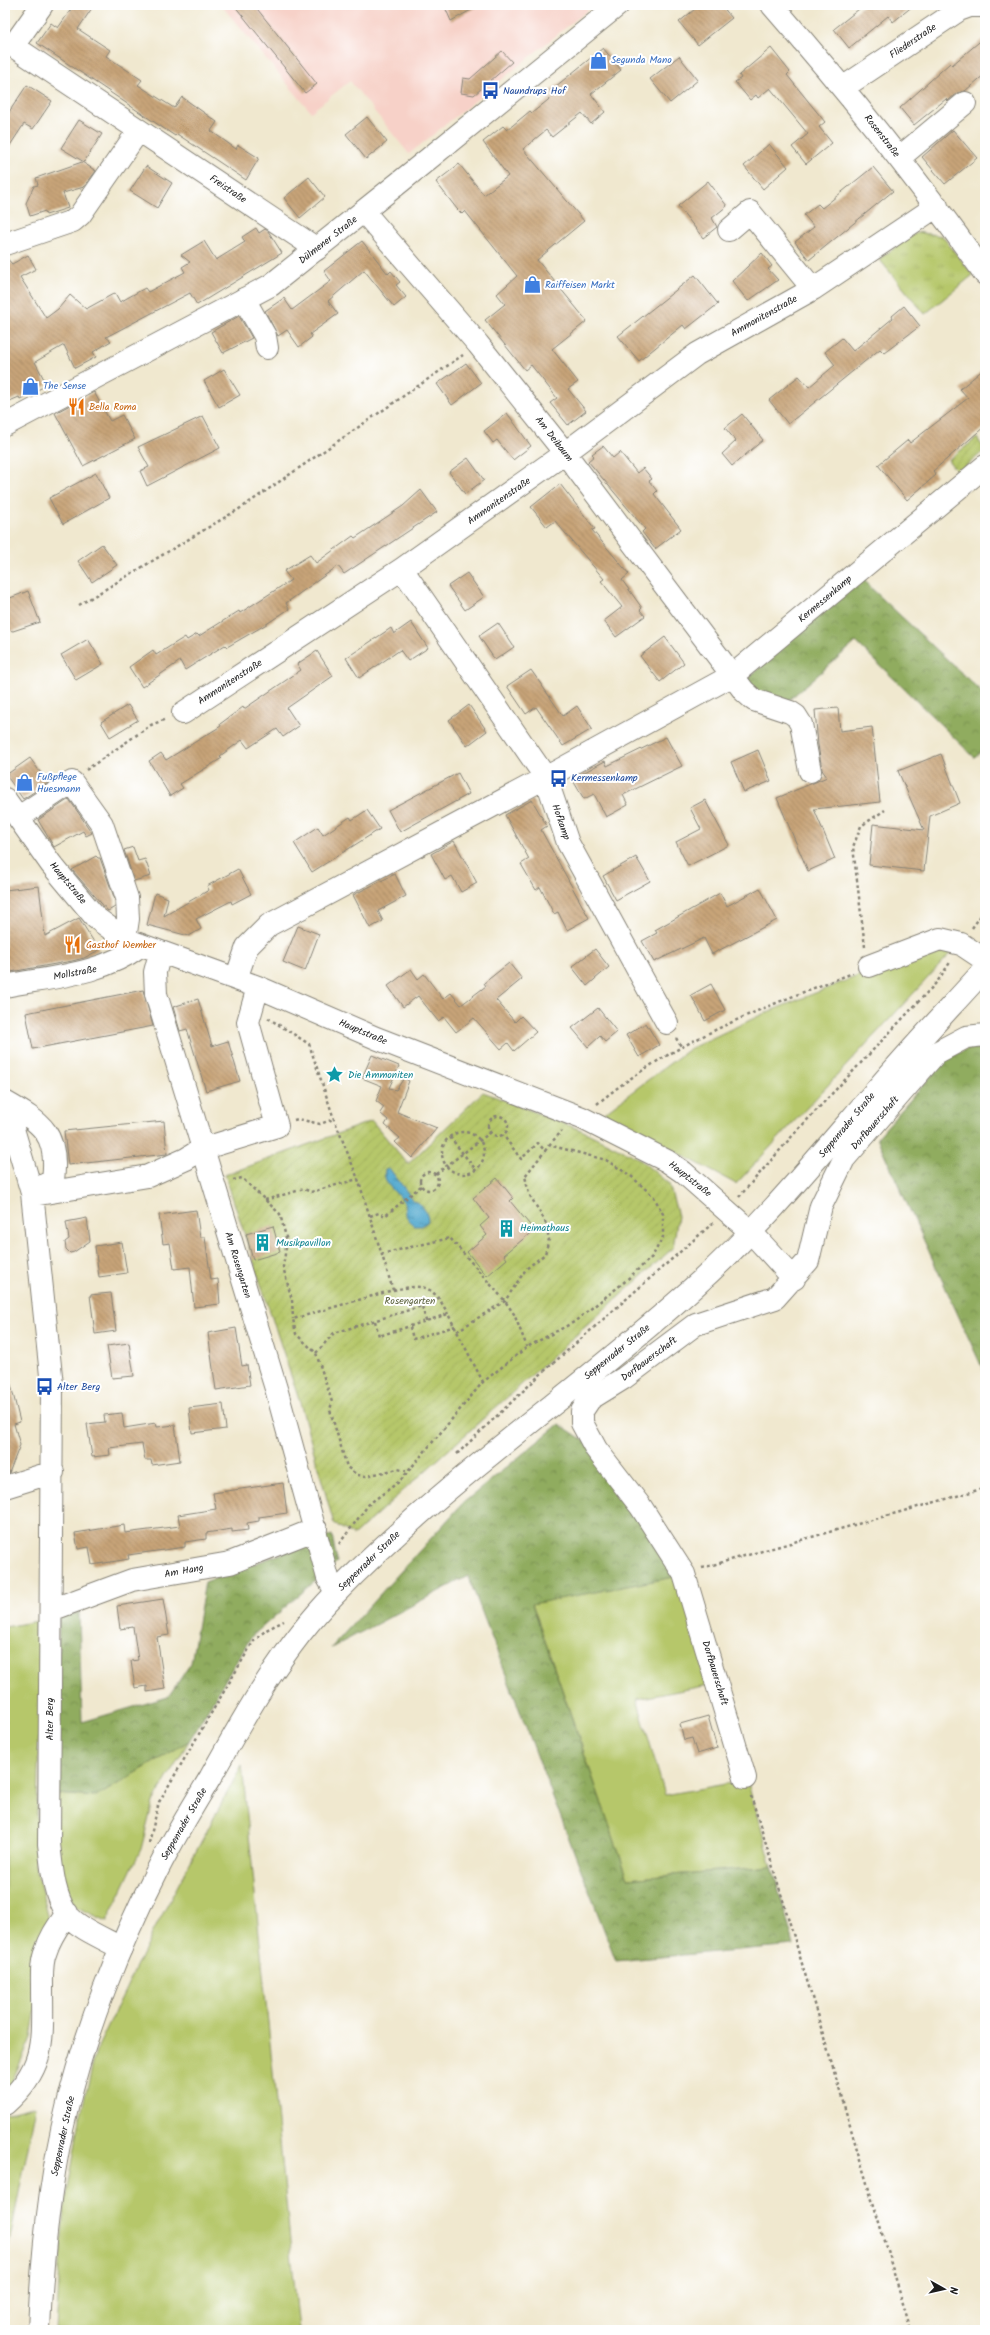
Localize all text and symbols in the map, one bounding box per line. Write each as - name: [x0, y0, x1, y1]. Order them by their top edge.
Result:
- street label: Fliederstraße: [886, 19, 940, 63]
- shop icon: Segunda Mano: [588, 50, 608, 70]
- place label: Segunda Mano: [611, 52, 672, 68]
- bus stop icon: Naundrups Hof: [480, 81, 500, 101]
- place label: Naundrups Hof: [503, 83, 567, 99]
- street label: Rosenstraße: [860, 111, 904, 161]
- street label: Freistraße: [206, 171, 250, 208]
- street label: Dülmener Straße: [295, 212, 361, 268]
- shop icon: Raiffeisen Markt: [522, 275, 542, 295]
- place label: Raiffeisen Markt: [545, 277, 615, 293]
- street label: Ammonitenstraße: [728, 291, 801, 341]
- shop icon: The Sense: [20, 376, 40, 396]
- place label: The Sense: [43, 378, 87, 394]
- restaurant icon: Bella Roma: [66, 397, 86, 417]
- place label: Bella Roma: [89, 399, 137, 415]
- street label: Am Deibaum: [531, 413, 577, 465]
- street label: Ammonitenstraße: [464, 473, 534, 529]
- street label: Kermessenkamp: [794, 571, 856, 627]
- street label: Ammonitenstraße: [194, 655, 266, 709]
- bus stop icon: Kermessenkamp: [548, 768, 568, 788]
- place label: Fußpflege Huesmann: [37, 769, 81, 797]
- place label: Kermessenkamp: [571, 770, 638, 786]
- shop icon: Fußpflege Huesmann: [14, 773, 34, 793]
- street label: Hofkamp: [547, 802, 575, 842]
- street label: Hauptstraße: [45, 858, 91, 908]
- restaurant icon: Gasthof Wember: [63, 935, 83, 955]
- place label: Gasthof Wember: [86, 937, 157, 953]
- street label: Mollstraße: [52, 961, 99, 985]
- street label: Hauptstraße: [336, 1015, 390, 1050]
- place icon: Die Ammoniten: [325, 1065, 345, 1085]
- place label: Die Ammoniten: [348, 1067, 413, 1083]
- street label: Seppenrader Straße: [815, 1088, 880, 1161]
- street label: Dorfbauerschaft: [847, 1092, 903, 1154]
- street label: Hauptstraße: [665, 1157, 716, 1201]
- building icon: Heimathaus: [497, 1218, 517, 1238]
- place label: Heimathaus: [520, 1220, 570, 1236]
- street label: Am Rosengarten: [220, 1230, 256, 1300]
- building icon: Musikpavillon: [253, 1233, 273, 1253]
- place label: Musikpavillon: [276, 1235, 331, 1251]
- park label: Rosengarten: [385, 1293, 435, 1309]
- street label: Seppenrader Straße: [580, 1320, 654, 1384]
- street label: Dorfbauerschaft: [617, 1332, 681, 1386]
- bus stop icon: Alter Berg: [34, 1377, 54, 1397]
- place label: Alter Berg: [57, 1379, 100, 1395]
- street label: Seppenrader Straße: [334, 1527, 404, 1595]
- street label: Am Hang: [163, 1560, 205, 1582]
- street label: Dorfbauerschaft: [698, 1639, 732, 1707]
- street label: Alter Berg: [42, 1697, 58, 1741]
- street label: Seppenrader Straße: [157, 1784, 212, 1863]
- street label: Seppenrader Straße: [47, 2094, 79, 2178]
- north arrow: [924, 2269, 964, 2309]
- text: N: [944, 2286, 962, 2295]

